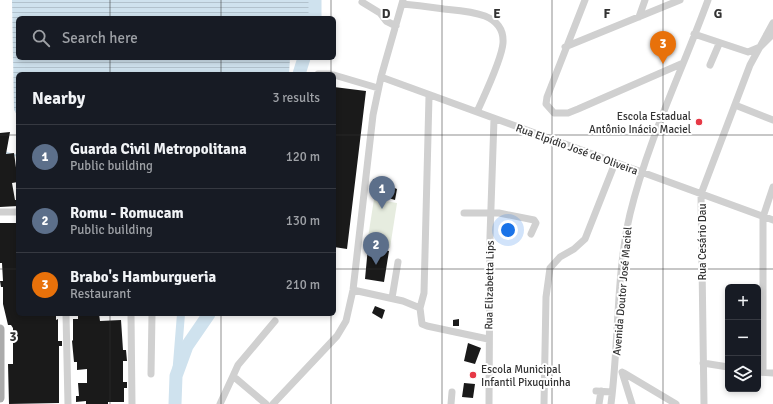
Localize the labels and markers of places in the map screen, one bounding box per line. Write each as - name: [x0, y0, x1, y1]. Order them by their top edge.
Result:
- pin: 3: [650, 31, 676, 64]
- place label: Escola Estadual Antônio Inácio Maciel: [589, 110, 691, 136]
- marker: Escola Estadual Antônio Inácio Maciel: [694, 117, 704, 127]
- pin: 1: [369, 176, 395, 209]
- pin: 2: [363, 232, 389, 265]
- place label: Escola Municipal Infantil Pixuquinha: [481, 363, 571, 389]
- marker: Escola Municipal Infantil Pixuquinha: [468, 370, 478, 380]

